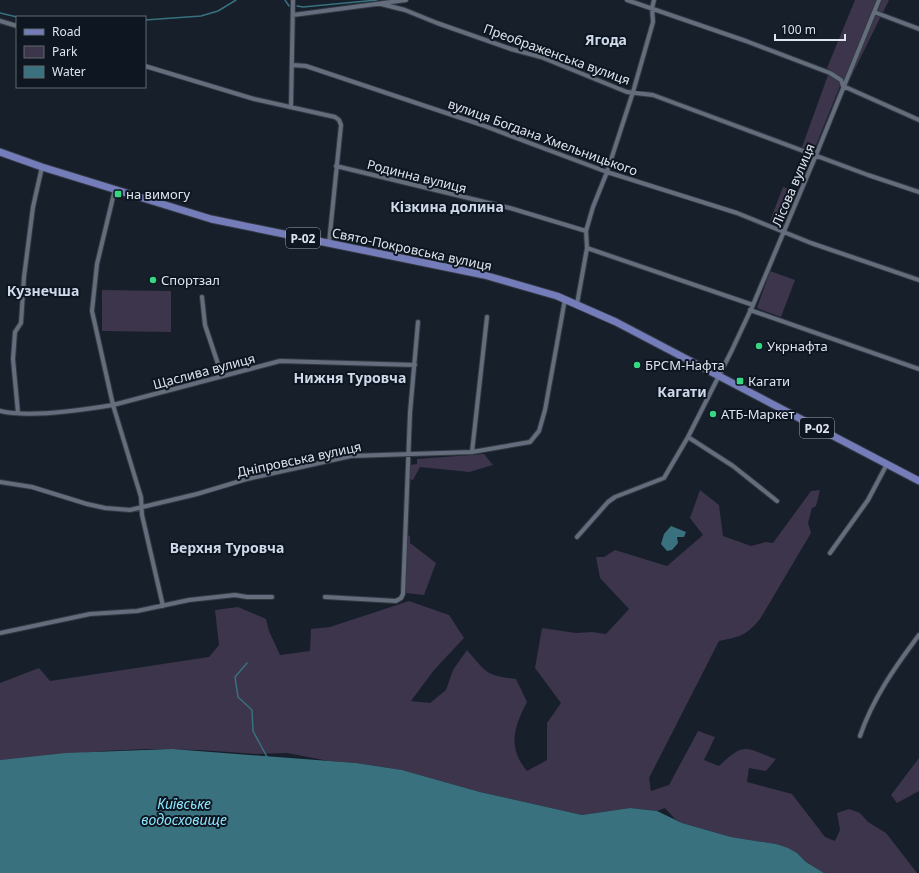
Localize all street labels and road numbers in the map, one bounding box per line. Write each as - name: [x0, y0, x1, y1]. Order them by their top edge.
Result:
- street label: Преображенська вулиця: [481, 19, 633, 89]
- street label: вулиця Богдана Хмельницького: [446, 94, 641, 180]
- street label: Лісова вулиця: [767, 141, 819, 229]
- street label: Родинна вулиця: [365, 155, 469, 197]
- street label: Свято-Покровська вулиця: [330, 223, 494, 275]
- road number: Р-02: [286, 228, 320, 248]
- street label: Щаслива вулиця: [151, 349, 257, 393]
- road number: Р-02: [800, 418, 834, 438]
- street label: Дніпровська вулиця: [235, 437, 363, 481]

